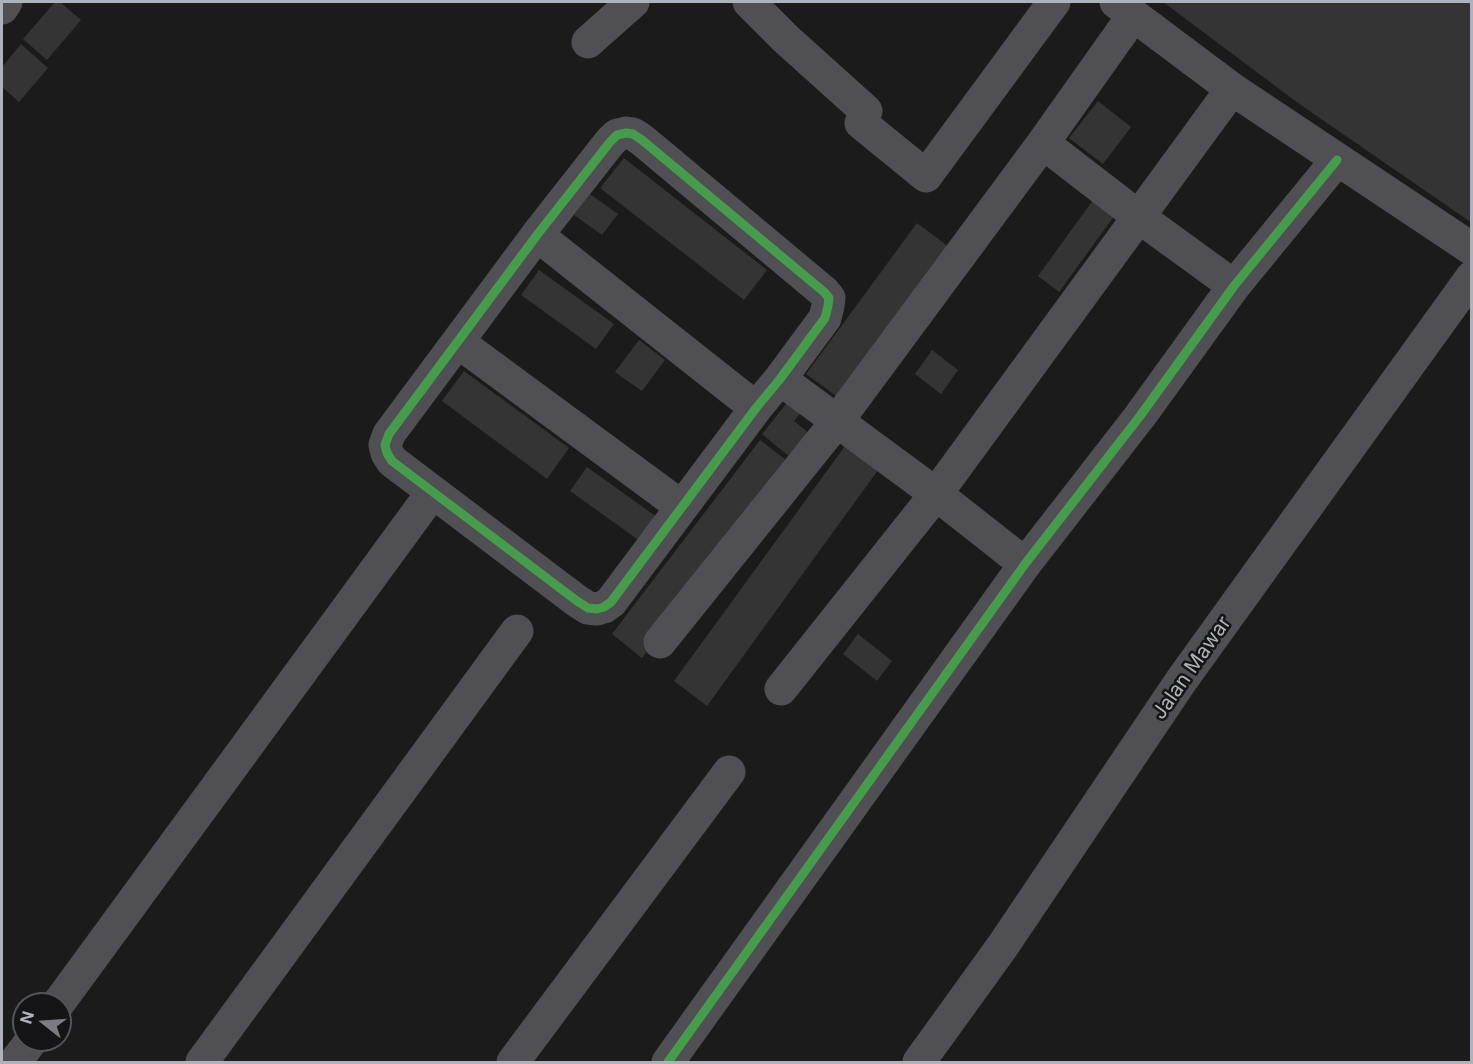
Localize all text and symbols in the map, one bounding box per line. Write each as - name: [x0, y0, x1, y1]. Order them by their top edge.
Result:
- street label: Jalan Mawar: [1148, 612, 1236, 724]
- north arrow: [12, 992, 72, 1052]
- text: N: [15, 1009, 38, 1026]

